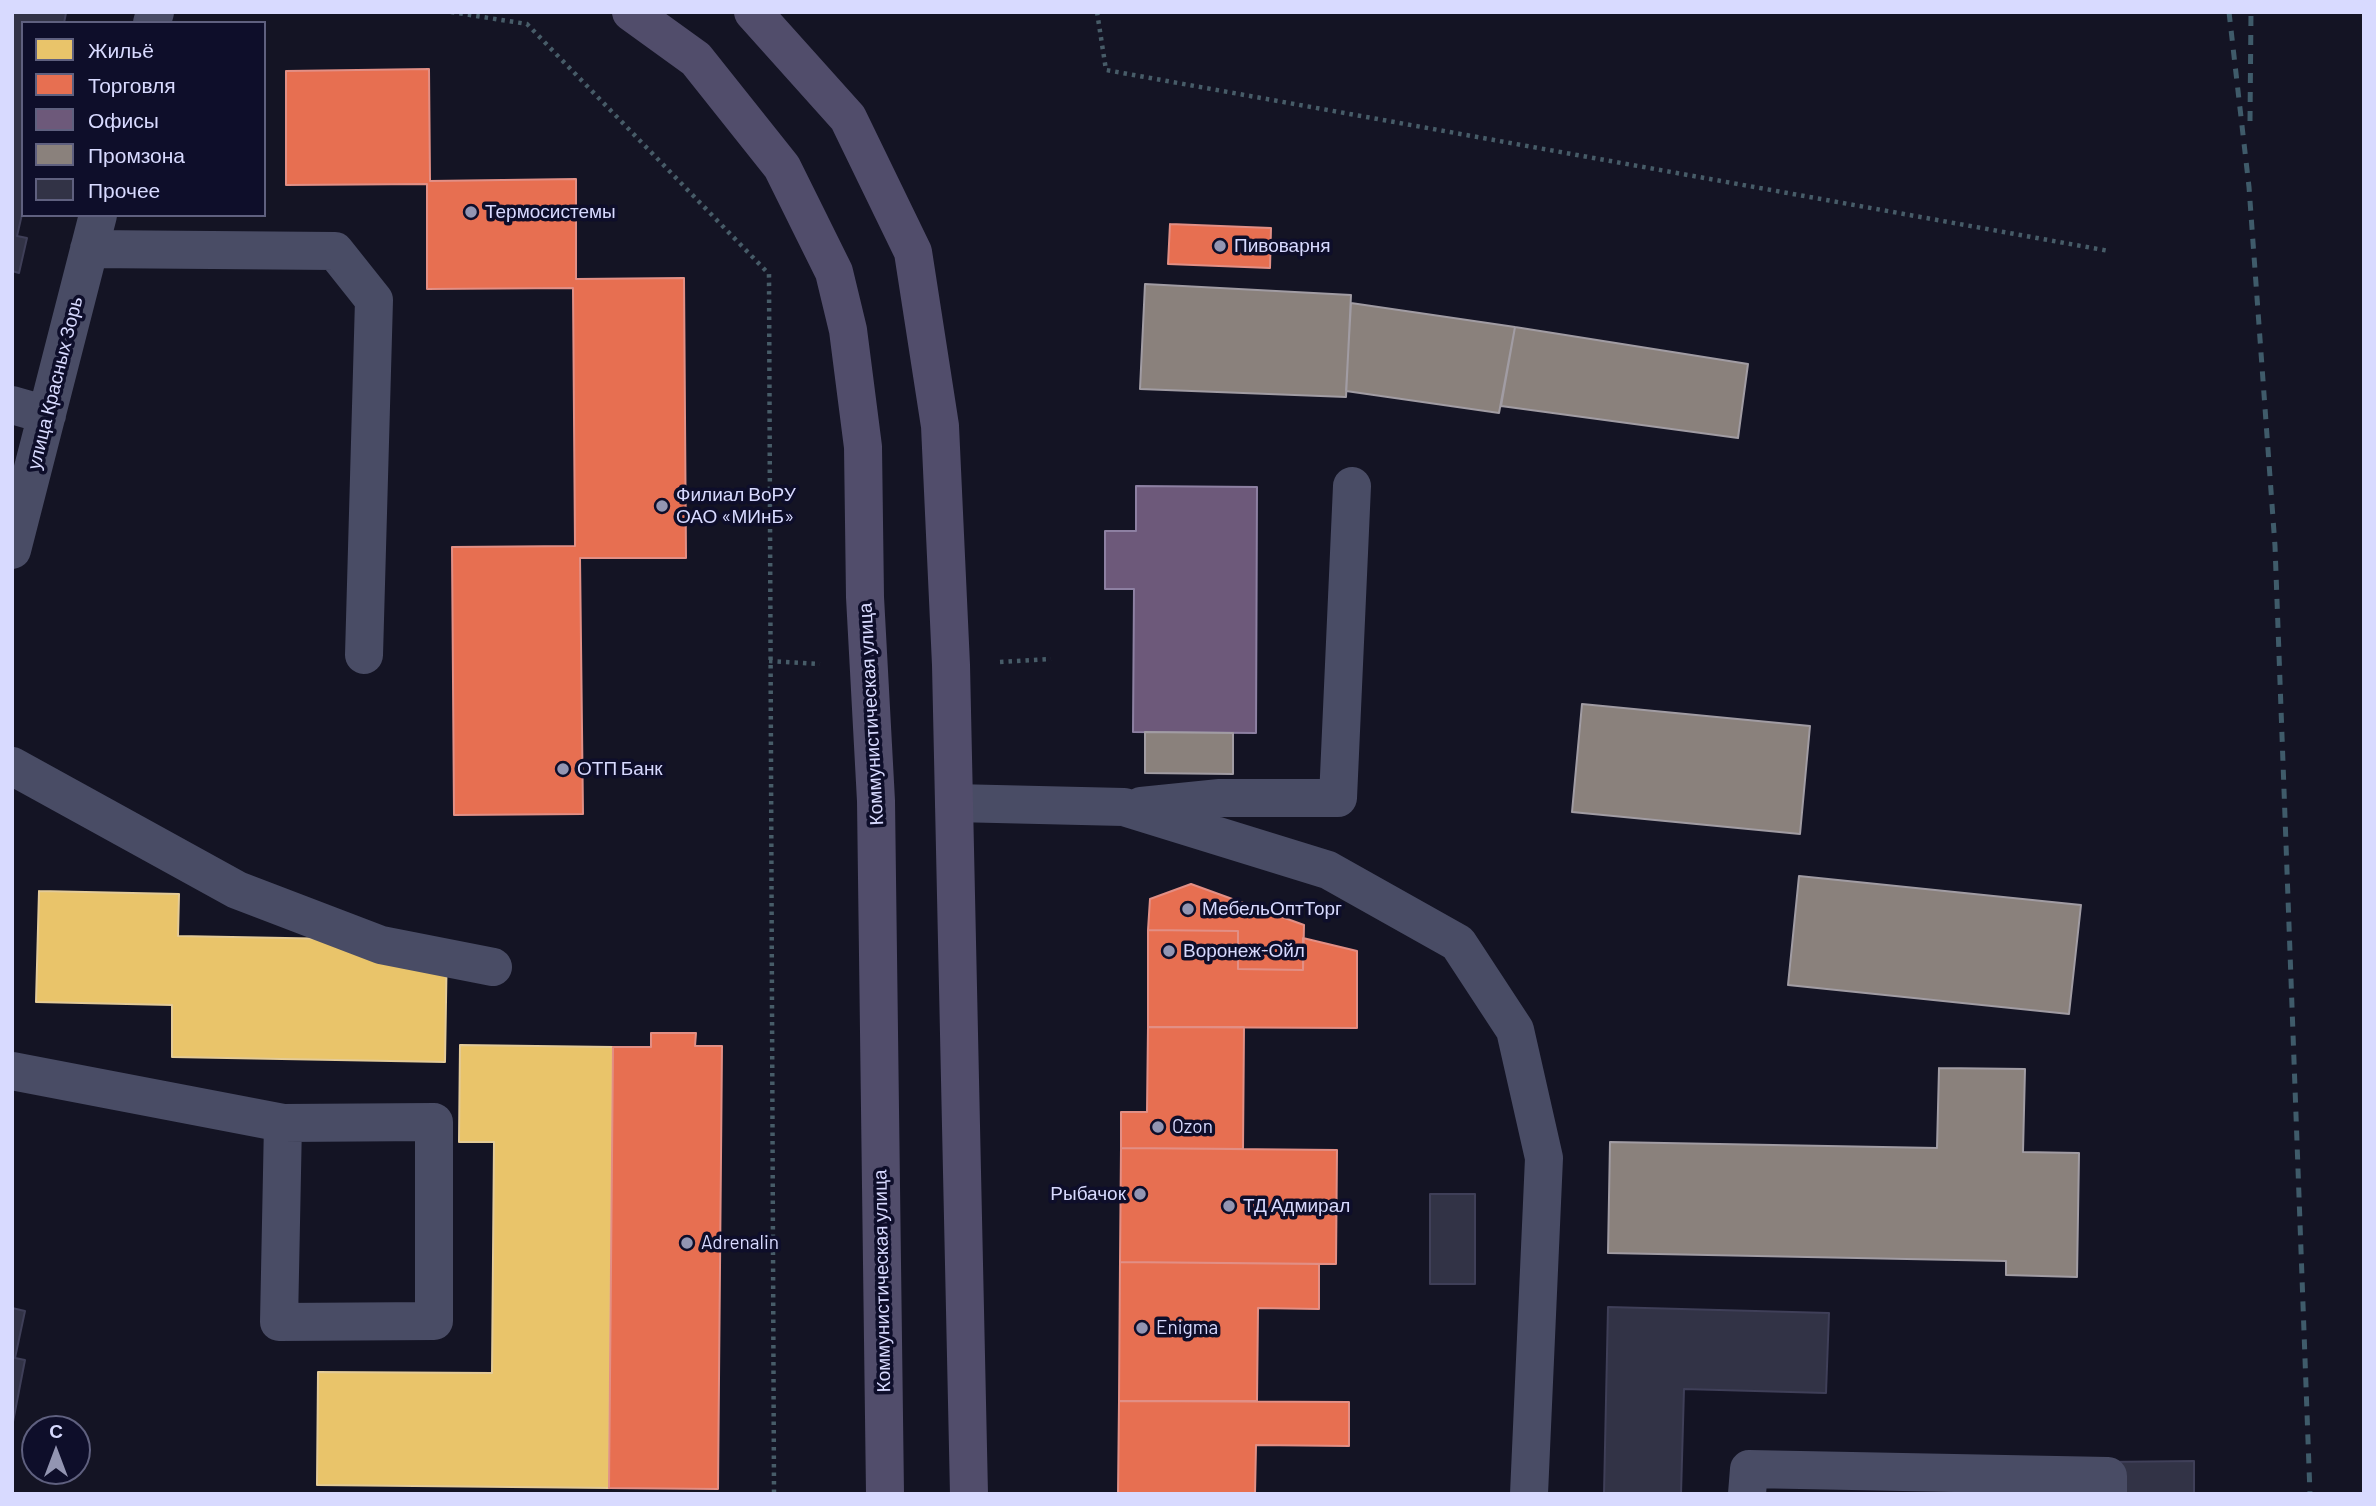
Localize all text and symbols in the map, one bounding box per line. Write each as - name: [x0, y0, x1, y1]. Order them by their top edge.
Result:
- legend: [21, 21, 266, 217]
- text: Жильё: [88, 37, 154, 62]
- text: Торговля: [88, 72, 176, 97]
- text: Офисы: [88, 107, 159, 132]
- text: Промзона: [88, 142, 185, 167]
- text: Прочее: [88, 177, 160, 202]
- place label: Термосистемы: [485, 201, 616, 223]
- marker: Термосистемы: [463, 204, 479, 220]
- place label: Пивоварня: [1234, 235, 1331, 257]
- marker: Пивоварня: [1212, 238, 1228, 254]
- street label: улица Красных Зорь: [22, 294, 88, 472]
- place label: Филиал ВоРУ ОАО «МИнБ»: [676, 484, 796, 528]
- marker: Филиал ВоРУ ОАО «МИнБ»: [654, 498, 670, 514]
- street label: Коммунистическая улица: [854, 602, 888, 826]
- place label: ОТП Банк: [577, 758, 663, 780]
- marker: ОТП Банк: [555, 761, 571, 777]
- place label: МебельОптТорг: [1202, 898, 1342, 920]
- marker: МебельОптТорг: [1180, 901, 1196, 917]
- place label: Воронеж-Ойл: [1183, 940, 1305, 962]
- marker: Воронеж-Ойл: [1161, 943, 1177, 959]
- place label: Ozon: [1172, 1116, 1213, 1138]
- marker: Ozon: [1150, 1119, 1166, 1135]
- street label: Коммунистическая улица: [869, 1169, 895, 1393]
- place label: Рыбачок: [1050, 1183, 1126, 1205]
- marker: Рыбачок: [1132, 1186, 1148, 1202]
- place label: ТД Адмирал: [1243, 1195, 1350, 1217]
- marker: ТД Адмирал: [1221, 1198, 1237, 1214]
- place label: Adrenalin: [701, 1232, 779, 1254]
- marker: Adrenalin: [679, 1235, 695, 1251]
- place label: Enigma: [1156, 1317, 1218, 1339]
- marker: Enigma: [1134, 1320, 1150, 1336]
- north arrow: [21, 1415, 91, 1485]
- text: С: [49, 1419, 63, 1442]

